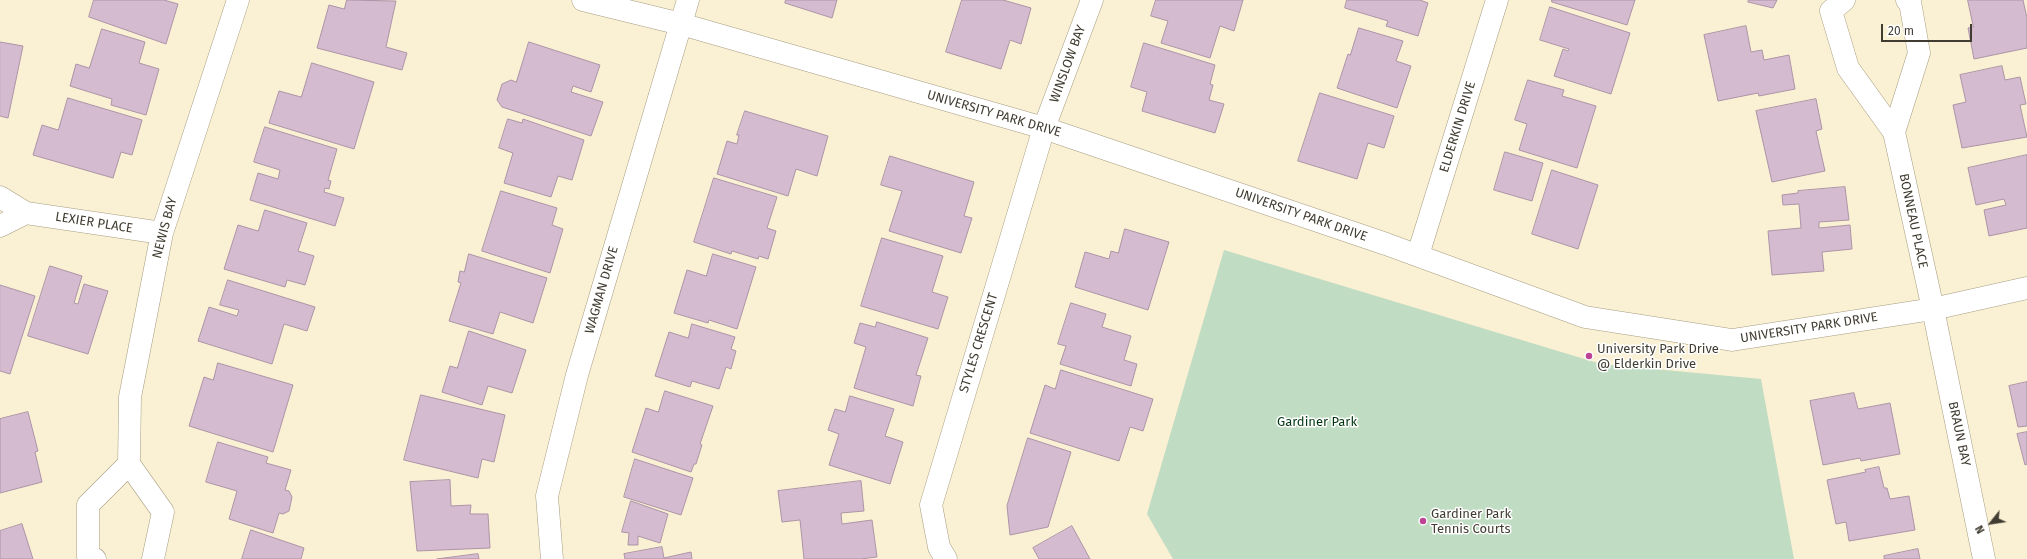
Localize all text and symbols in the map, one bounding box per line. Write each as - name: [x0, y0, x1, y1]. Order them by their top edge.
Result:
- scale bar: [1883, 16, 1974, 42]
- street label: WINSLOW BAY: [1047, 23, 1089, 105]
- text: 20 m: [1888, 24, 1914, 38]
- street label: ELDERKIN DRIVE: [1437, 79, 1479, 175]
- street label: UNIVERSITY PARK DRIVE: [925, 87, 1063, 141]
- street label: BONNEAU PLACE: [1895, 172, 1931, 270]
- street label: UNIVERSITY PARK DRIVE: [1233, 185, 1369, 245]
- street label: NEWIS BAY: [149, 196, 181, 260]
- street label: LEXIER PLACE: [54, 209, 134, 237]
- street label: WAGMAN DRIVE: [582, 244, 622, 336]
- street label: STYLES CRESCENT: [956, 291, 1002, 395]
- street label: UNIVERSITY PARK DRIVE: [1739, 309, 1879, 347]
- place label: University Park Drive @ Elderkin Drive: [1597, 341, 1719, 372]
- marker: University Park Drive @ Elderkin Drive: [1584, 351, 1594, 361]
- street label: BRAUN BAY: [1945, 400, 1973, 468]
- park label: Gardiner Park: [1277, 414, 1357, 430]
- north arrow: [1971, 503, 2011, 543]
- place label: Gardiner Park Tennis Courts: [1431, 506, 1511, 537]
- marker: Gardiner Park Tennis Courts: [1418, 516, 1428, 526]
- text: N: [1973, 523, 1988, 536]

